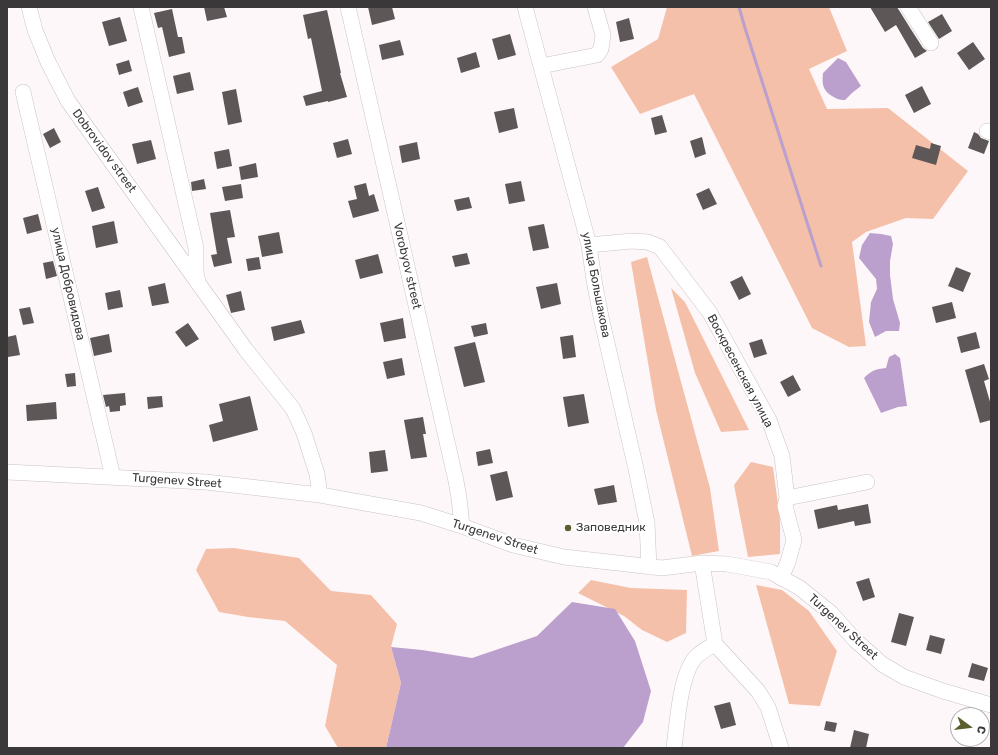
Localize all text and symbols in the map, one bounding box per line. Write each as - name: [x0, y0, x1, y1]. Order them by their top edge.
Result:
- street label: Dobrovidov street: [69, 106, 139, 196]
- street label: Vorobyov street: [390, 221, 424, 311]
- street label: улица Добровидова: [48, 226, 88, 342]
- street label: улица Большакова: [579, 231, 613, 339]
- street label: Воскресенская улица: [704, 312, 776, 430]
- street label: Turgenev Street: [132, 471, 222, 491]
- street label: Turgenev Street: [450, 516, 540, 558]
- place label: Заповедник: [576, 521, 646, 535]
- marker: Заповедник: [563, 523, 573, 533]
- street label: Turgenev Street: [805, 591, 881, 663]
- north arrow: [950, 707, 990, 747]
- text: С: [974, 725, 988, 735]

